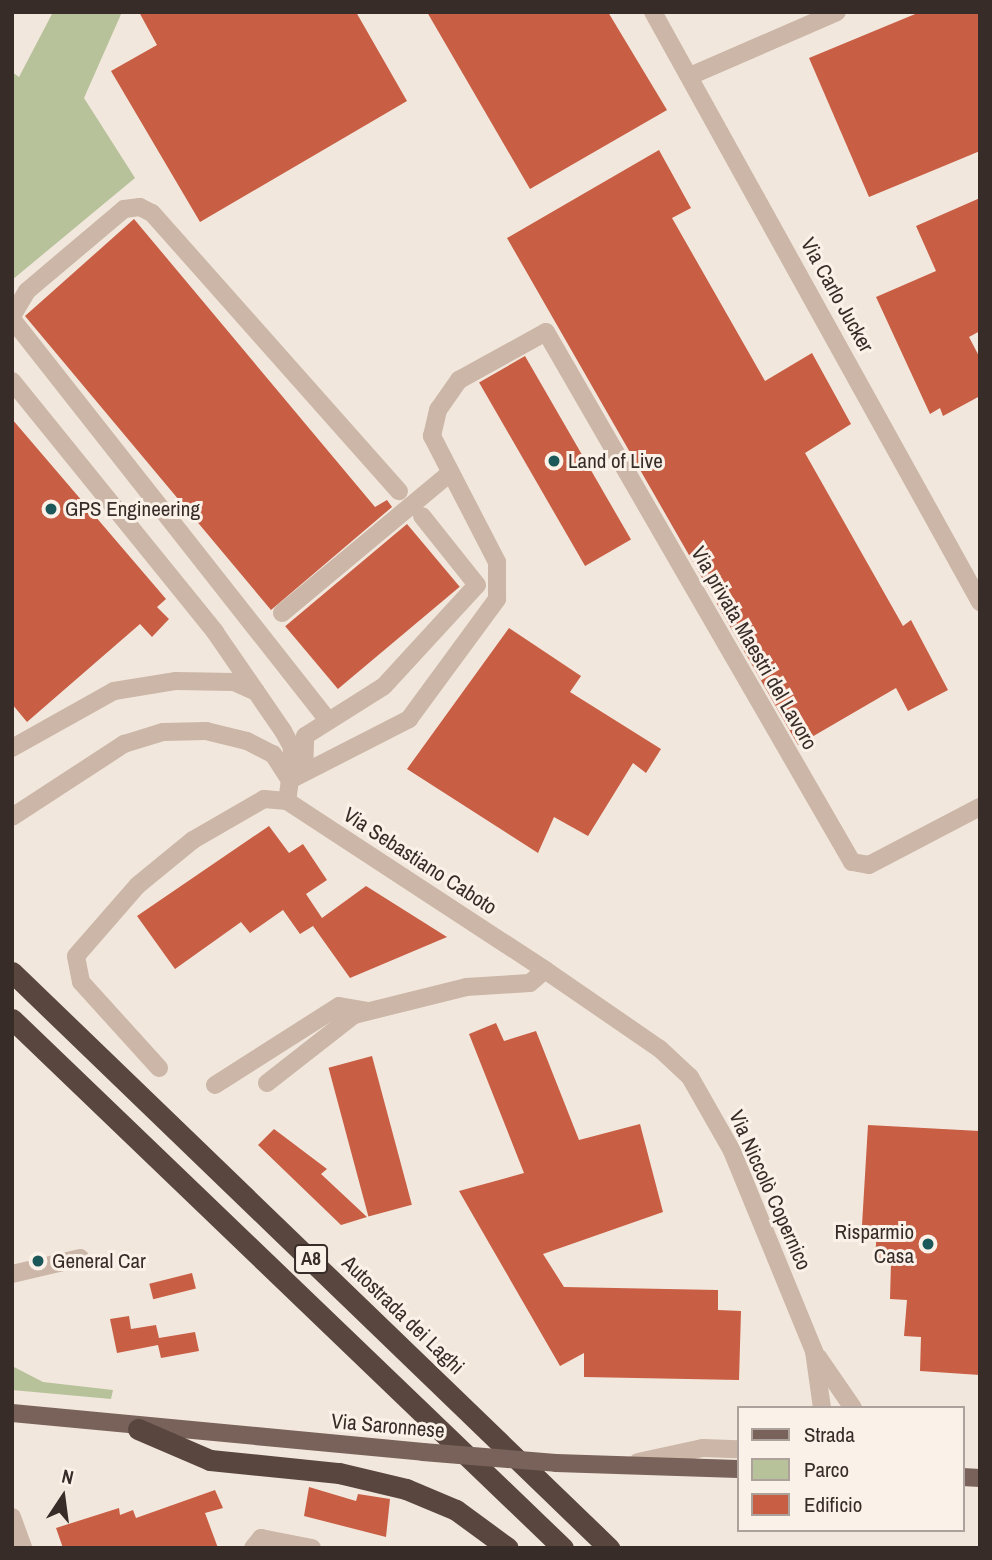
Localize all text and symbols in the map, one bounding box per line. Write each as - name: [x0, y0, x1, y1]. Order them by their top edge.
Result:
- street label: Via Carlo Jucker: [795, 233, 879, 357]
- place label: Land of Live: [568, 448, 663, 474]
- marker: Land of Live: [546, 453, 562, 469]
- place label: GPS Engineering: [65, 496, 200, 522]
- marker: GPS Engineering: [43, 501, 59, 517]
- street label: Via privata Maestri del Lavoro: [685, 542, 823, 754]
- street label: Via Sebastiano Caboto: [339, 802, 501, 920]
- street label: Via Niccolò Copernico: [724, 1106, 816, 1274]
- place label: Risparmio Casa: [835, 1219, 914, 1269]
- marker: Risparmio Casa: [920, 1236, 936, 1252]
- road number: A8: [294, 1244, 328, 1274]
- place label: General Car: [52, 1248, 146, 1274]
- street label: Autostrada dei Laghi: [337, 1250, 469, 1380]
- marker: General Car: [30, 1253, 46, 1269]
- legend: [736, 1406, 964, 1532]
- street label: Via Saronnese: [330, 1408, 446, 1444]
- text: Strada: [804, 1420, 855, 1449]
- text: Parco: [804, 1455, 849, 1484]
- north arrow: [28, 1462, 98, 1532]
- text: N: [59, 1463, 76, 1490]
- text: Edificio: [804, 1490, 862, 1519]

